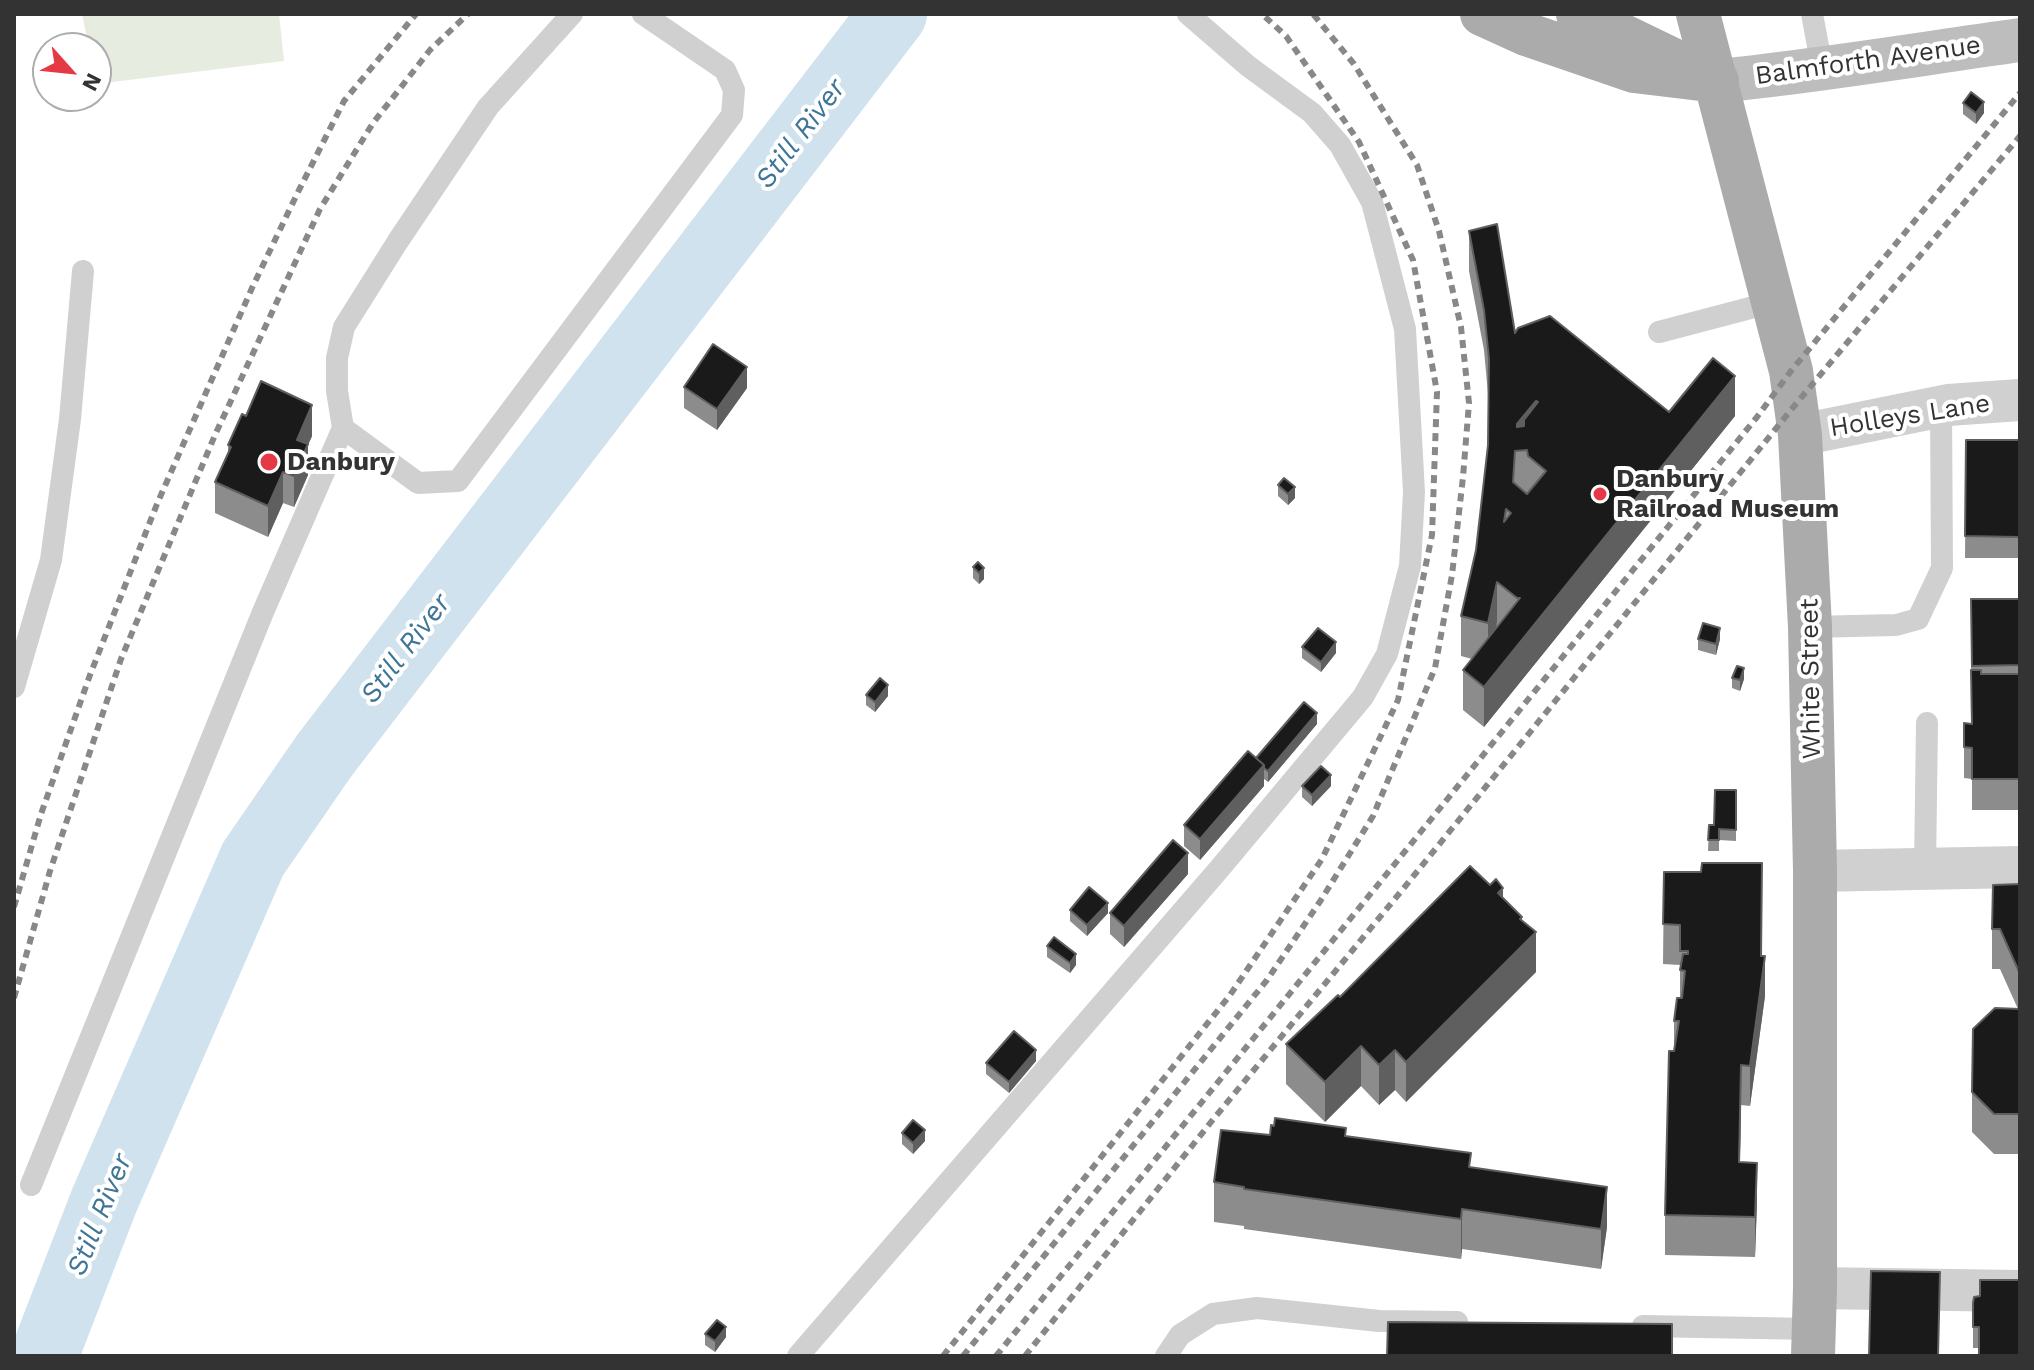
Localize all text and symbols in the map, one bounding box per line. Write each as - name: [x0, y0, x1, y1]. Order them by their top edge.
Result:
- street label: Balmforth Avenue: [1753, 30, 1983, 92]
- north arrow: [32, 32, 112, 112]
- text: N: [77, 69, 107, 95]
- water label: Still River: [749, 72, 853, 196]
- street label: Holleys Lane: [1828, 388, 1992, 444]
- place label: Danbury: [287, 446, 395, 478]
- marker: Danbury: [258, 451, 280, 473]
- place label: Danbury Railroad Museum: [1616, 463, 1839, 524]
- marker: Danbury Railroad Museum: [1591, 485, 1609, 503]
- water label: Still River: [354, 587, 458, 711]
- street label: White Street: [1794, 598, 1828, 760]
- water label: Still River: [60, 1149, 140, 1281]

